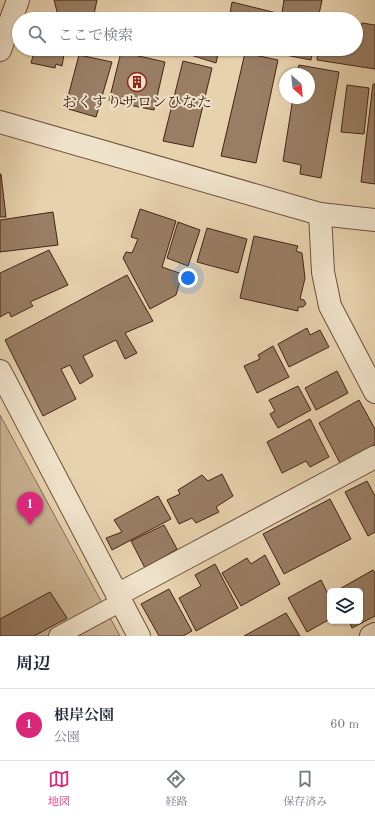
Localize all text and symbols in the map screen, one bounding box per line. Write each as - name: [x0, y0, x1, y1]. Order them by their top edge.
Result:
- search box: [12, 12, 363, 56]
- icon: search: [26, 23, 48, 45]
- text: ここで検索: [58, 29, 133, 44]
- north arrow: [279, 68, 315, 104]
- building icon: おくすりサロンひなた: [126, 71, 148, 93]
- place label: おくすりサロンひなた: [62, 95, 212, 111]
- your location: [178, 268, 198, 288]
- pin: 1: [17, 492, 43, 525]
- map controls: [327, 588, 363, 624]
- button: layers: [327, 588, 363, 624]
- text: 周辺: [16, 656, 50, 673]
- text: 根岸公園: [54, 709, 114, 724]
- text: 1: [25, 718, 33, 731]
- text: 60 m: [330, 718, 359, 731]
- text: 公園: [54, 731, 80, 744]
- tab: 地図: [48, 768, 70, 810]
- tab: 経路: [165, 768, 187, 810]
- tab: 保存済み: [283, 768, 327, 810]

